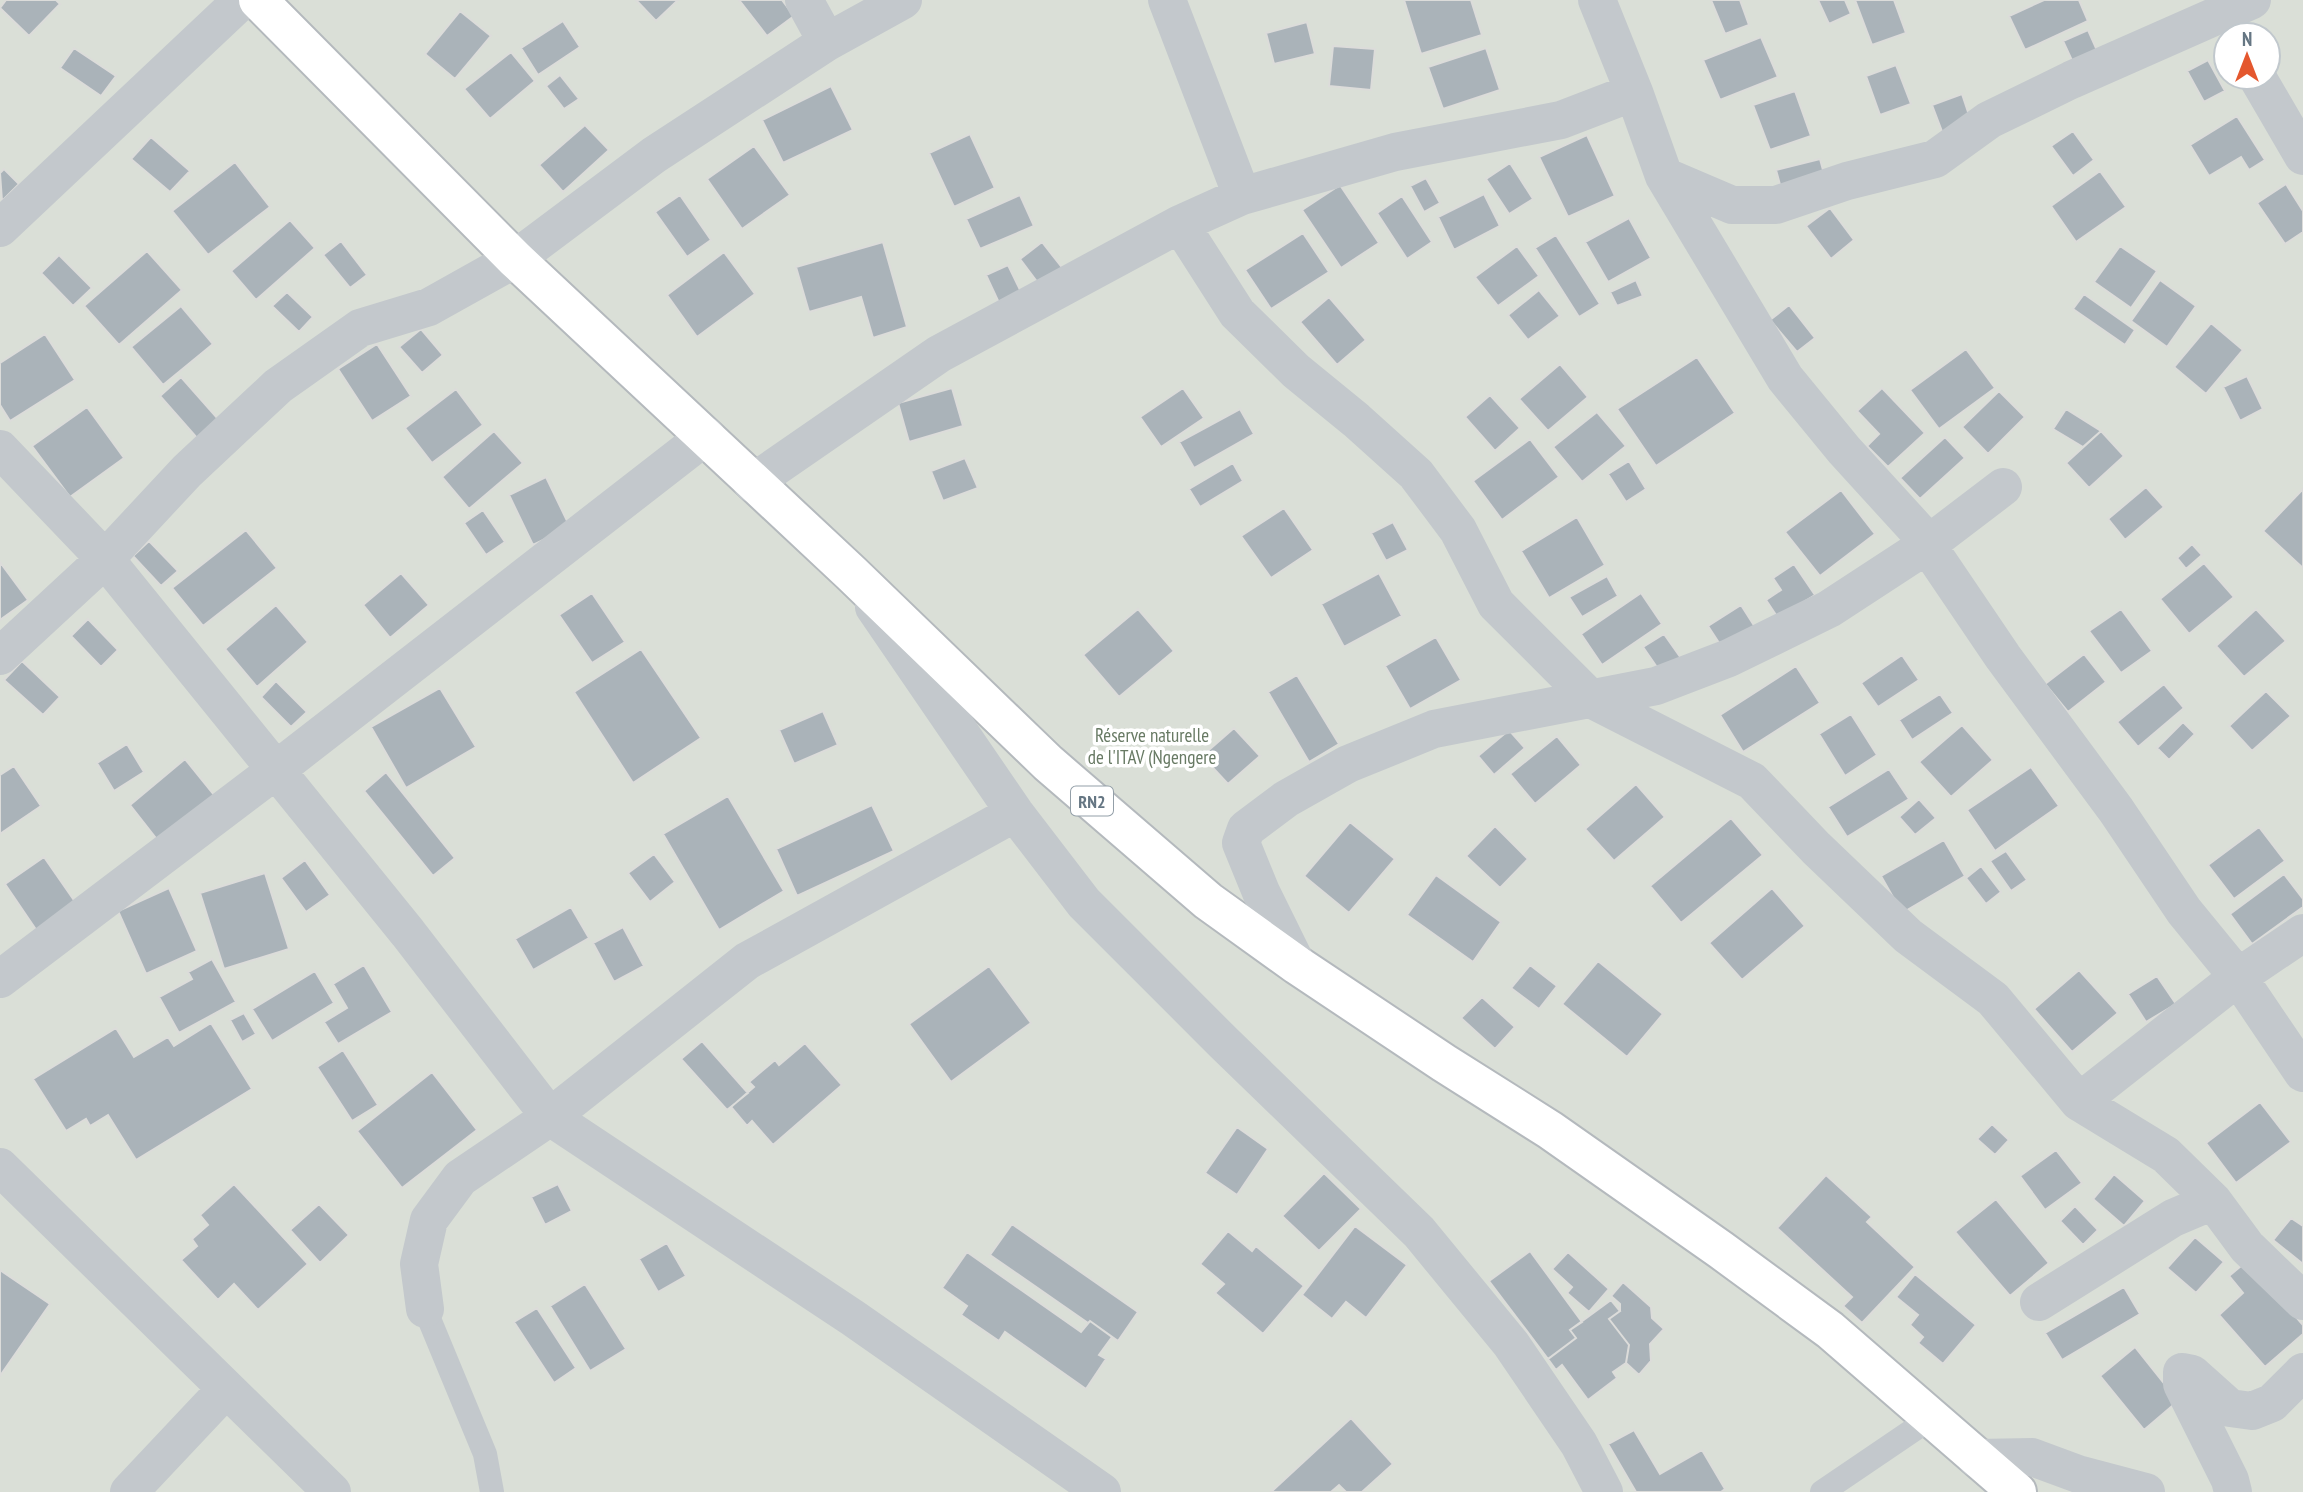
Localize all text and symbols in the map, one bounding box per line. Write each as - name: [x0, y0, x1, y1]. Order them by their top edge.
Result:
- north arrow: [2212, 21, 2282, 91]
- text: N: [2242, 27, 2252, 51]
- park label: Réserve naturelle de l'ITAV (Ngengere: [1088, 723, 1216, 769]
- road number: RN2: [1071, 786, 1113, 816]

